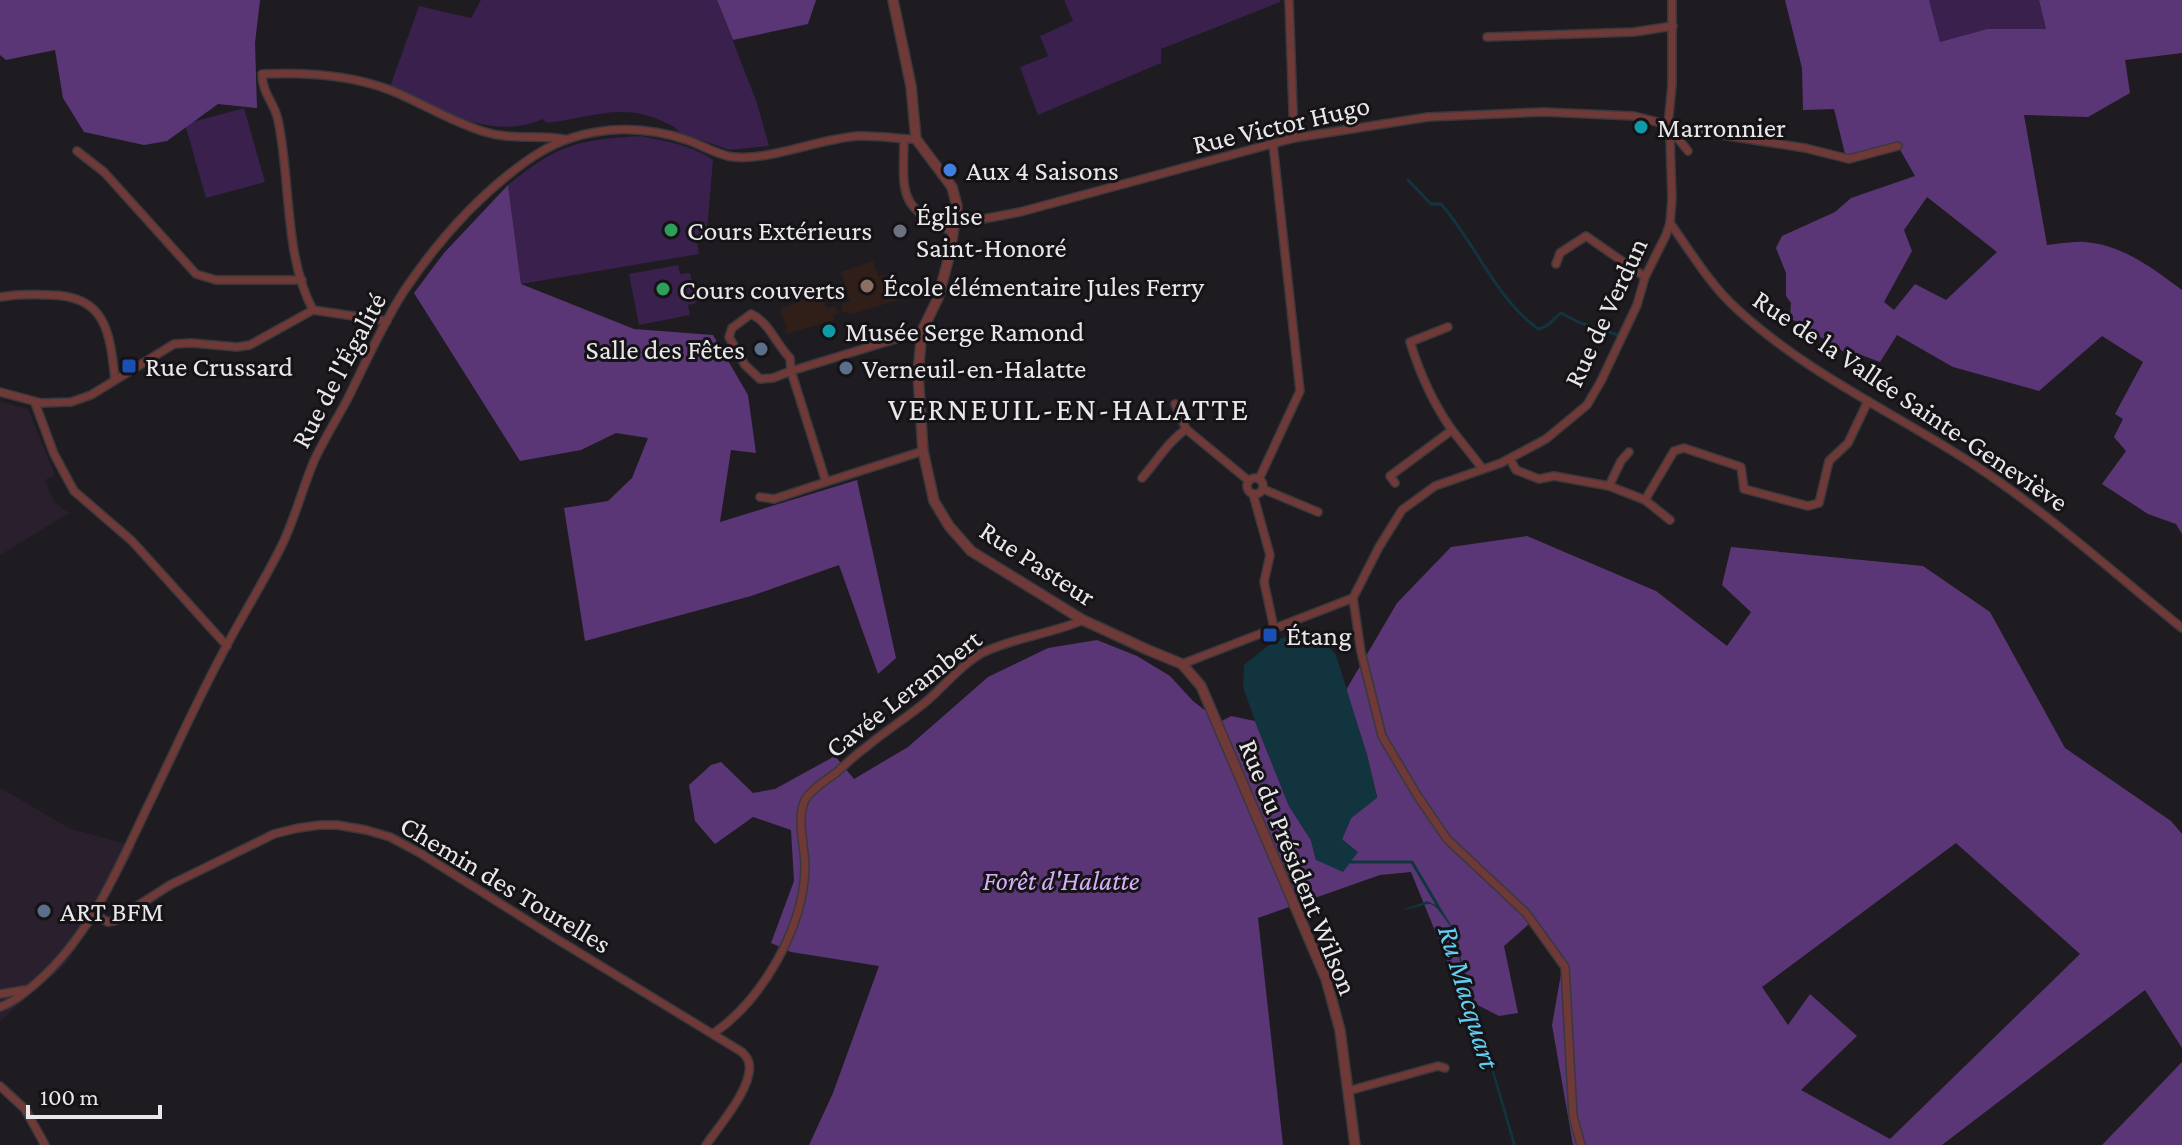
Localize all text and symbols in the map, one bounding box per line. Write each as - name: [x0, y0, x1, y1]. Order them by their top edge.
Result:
- street label: Rue Victor Hugo: [1190, 89, 1373, 160]
- place label: Marronnier: [1657, 112, 1786, 143]
- marker: Marronnier: [1632, 118, 1650, 136]
- place label: Aux 4 Saisons: [966, 155, 1119, 186]
- marker: Aux 4 Saisons: [941, 161, 959, 179]
- place label: Église Saint-Honoré: [916, 200, 1067, 263]
- place label: Cours Extérieurs: [687, 215, 872, 246]
- marker: Cours Extérieurs: [662, 221, 680, 239]
- marker: Église Saint-Honoré: [891, 222, 909, 240]
- street label: Rue de Verdun: [1557, 233, 1654, 392]
- place label: École élémentaire Jules Ferry: [883, 271, 1205, 302]
- place label: Cours couverts: [679, 274, 845, 305]
- marker: École élémentaire Jules Ferry: [858, 277, 876, 295]
- marker: Cours couverts: [654, 280, 672, 298]
- street label: Rue de la Vallée Sainte-Geneviève: [1747, 283, 2074, 518]
- street label: Rue de l'Égalité: [285, 287, 392, 453]
- place label: Musée Serge Ramond: [845, 316, 1084, 347]
- marker: Musée Serge Ramond: [820, 322, 838, 340]
- place label: Salle des Fêtes: [586, 334, 745, 365]
- marker: Salle des Fêtes: [752, 340, 770, 358]
- place label: Rue Crussard: [145, 351, 293, 382]
- place label: Verneuil-en-Halatte: [862, 353, 1086, 384]
- marker: Rue Crussard: [120, 357, 138, 375]
- marker: Verneuil-en-Halatte: [837, 359, 855, 377]
- district label: VERNEUIL-EN-HALATTE: [888, 391, 1250, 427]
- street label: Rue Pasteur: [974, 515, 1101, 612]
- place label: Étang: [1286, 620, 1352, 651]
- street label: Cavée Lerambert: [819, 623, 988, 764]
- marker: Étang: [1261, 626, 1279, 644]
- street label: Rue du Président Wilson: [1233, 735, 1364, 1000]
- street label: Chemin des Tourelles: [395, 809, 617, 959]
- park label: Forêt d'Halatte: [983, 865, 1140, 896]
- place label: ART BFM: [60, 896, 164, 927]
- marker: ART BFM: [35, 902, 53, 920]
- water label: Ru Macquart: [1431, 921, 1507, 1074]
- scale bar: [28, 1069, 160, 1119]
- text: 100 m: [40, 1083, 99, 1110]

